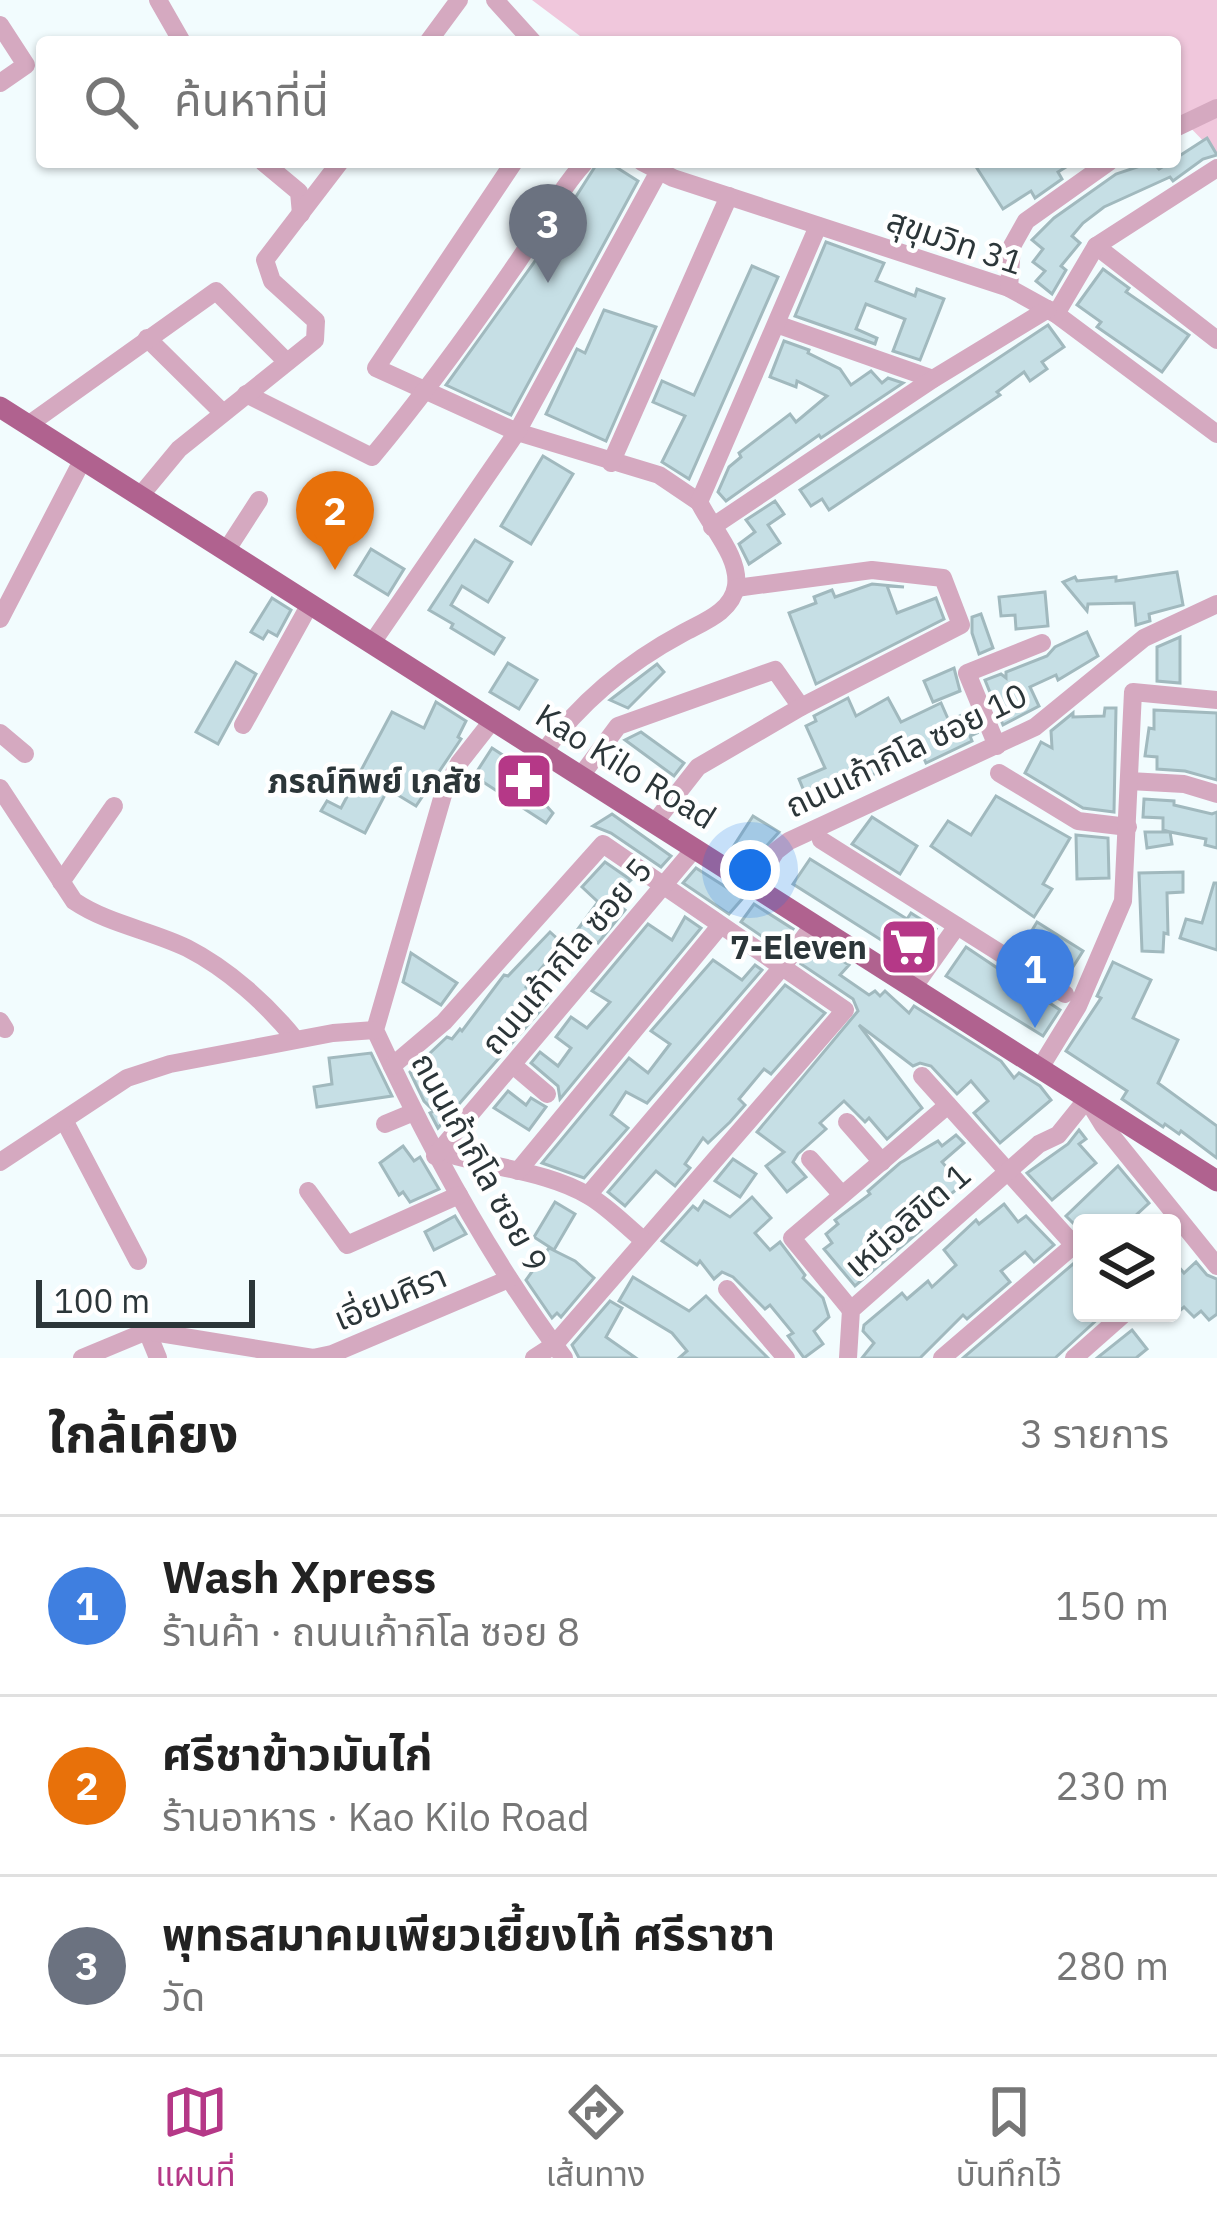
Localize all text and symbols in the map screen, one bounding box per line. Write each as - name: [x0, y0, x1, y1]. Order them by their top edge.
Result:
- search box: [36, 36, 1181, 168]
- icon: search: [78, 69, 144, 135]
- text: ค้นหาที่นี่: [174, 70, 329, 128]
- pin: 3: [509, 184, 587, 283]
- street label: สุขุมวิท 31: [882, 197, 1029, 284]
- pin: 2: [296, 471, 374, 570]
- street label: ถนนเก้ากิโล ซอย 10: [778, 672, 1034, 827]
- street label: Kao Kilo Road: [528, 693, 724, 838]
- pharmacy icon: ภรณ์ทิพย์ เภสัช: [493, 750, 555, 812]
- place label: ภรณ์ทิพย์ เภสัช: [268, 759, 482, 802]
- your location: [720, 840, 780, 900]
- street label: ถนนเก้ากิโล ซอย 5: [471, 848, 661, 1063]
- supermarket icon: 7-Eleven: [878, 916, 940, 978]
- place label: 7-Eleven: [730, 925, 867, 968]
- pin: 1: [996, 929, 1074, 1028]
- street label: ถนนเก้ากิโล ซอย 9: [402, 1045, 558, 1279]
- street label: เหนือลิขิต 1: [835, 1153, 979, 1286]
- map controls: [1073, 1214, 1181, 1322]
- button: layers: [1073, 1214, 1181, 1322]
- street label: เอี่ยมศิรา: [327, 1254, 453, 1339]
- scale bar: [36, 1274, 255, 1327]
- text: 100 m: [54, 1279, 150, 1322]
- text: ใกล้เคียง: [48, 1400, 238, 1466]
- text: 3 รายการ: [1020, 1408, 1169, 1459]
- text: Wash Xpress: [162, 1547, 436, 1605]
- text: 1: [75, 1580, 99, 1631]
- text: 150 m: [1056, 1580, 1169, 1631]
- text: ร้านค้า · ถนนเก้ากิโล ซอย 8: [162, 1606, 580, 1657]
- text: ศรีชาข้าวมันไก่: [162, 1724, 433, 1782]
- text: 2: [75, 1760, 99, 1811]
- text: 230 m: [1056, 1760, 1169, 1811]
- text: ร้านอาหาร · Kao Kilo Road: [162, 1791, 590, 1842]
- text: พุทธสมาคมเพียวเยี้ยงไท้ ศรีราชา: [162, 1904, 775, 1962]
- text: 3: [75, 1940, 99, 1991]
- text: 280 m: [1056, 1940, 1169, 1991]
- text: วัด: [162, 1971, 205, 2022]
- tab: แผนที่: [155, 2079, 236, 2201]
- tab: เส้นทาง: [546, 2079, 646, 2201]
- tab: บันทึกไว้: [956, 2079, 1062, 2201]

